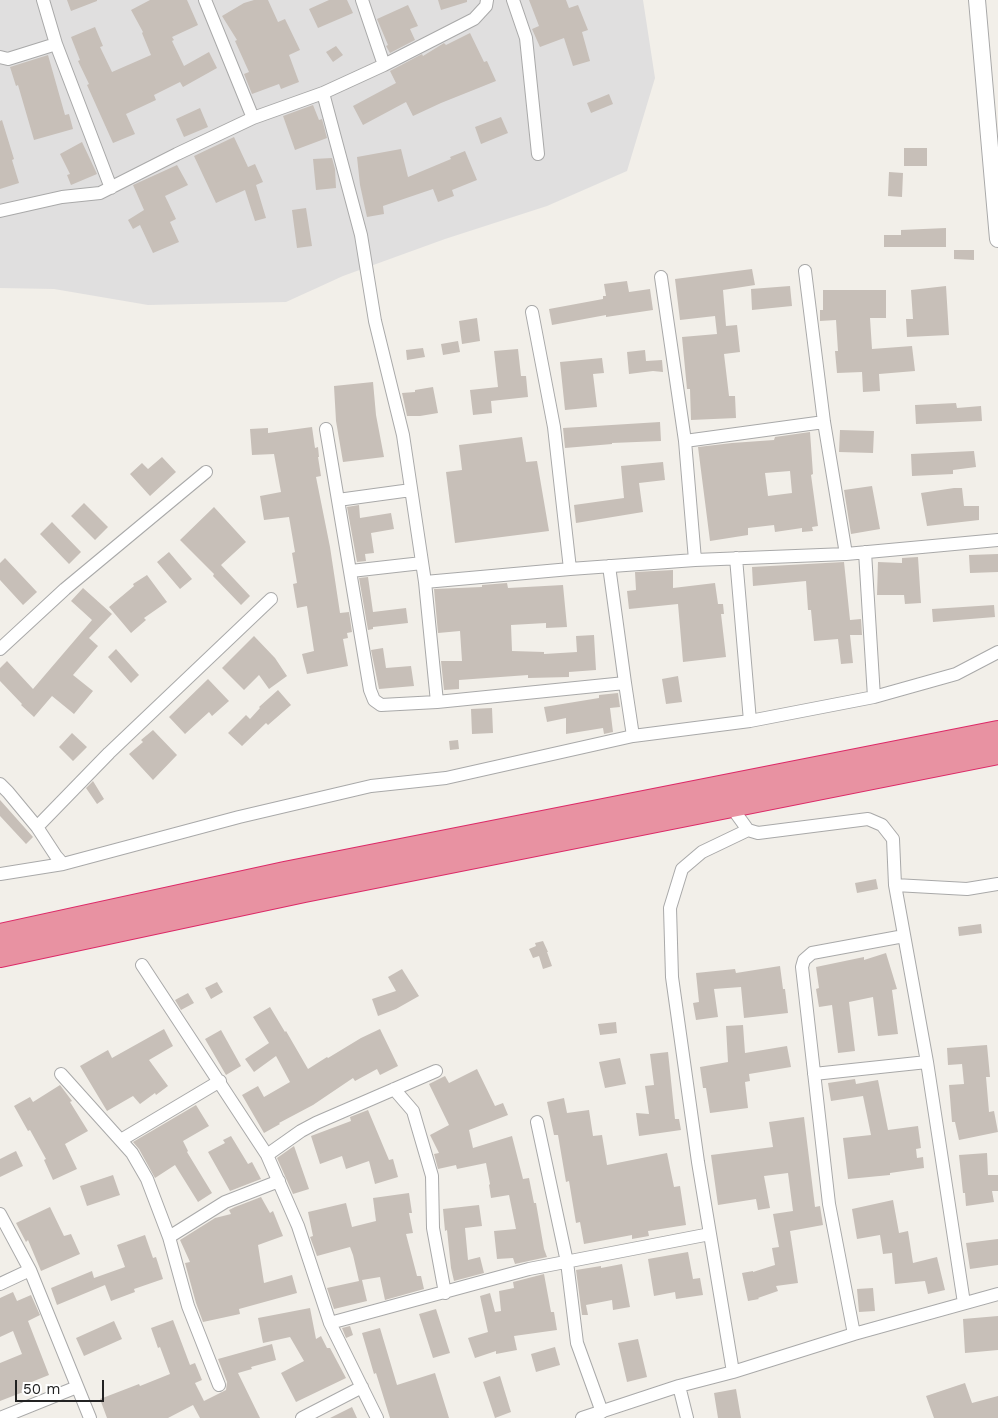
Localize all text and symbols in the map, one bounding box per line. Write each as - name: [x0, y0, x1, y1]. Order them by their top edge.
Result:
- scale bar: [18, 1370, 106, 1402]
- text: 50 m: [23, 1380, 60, 1398]

